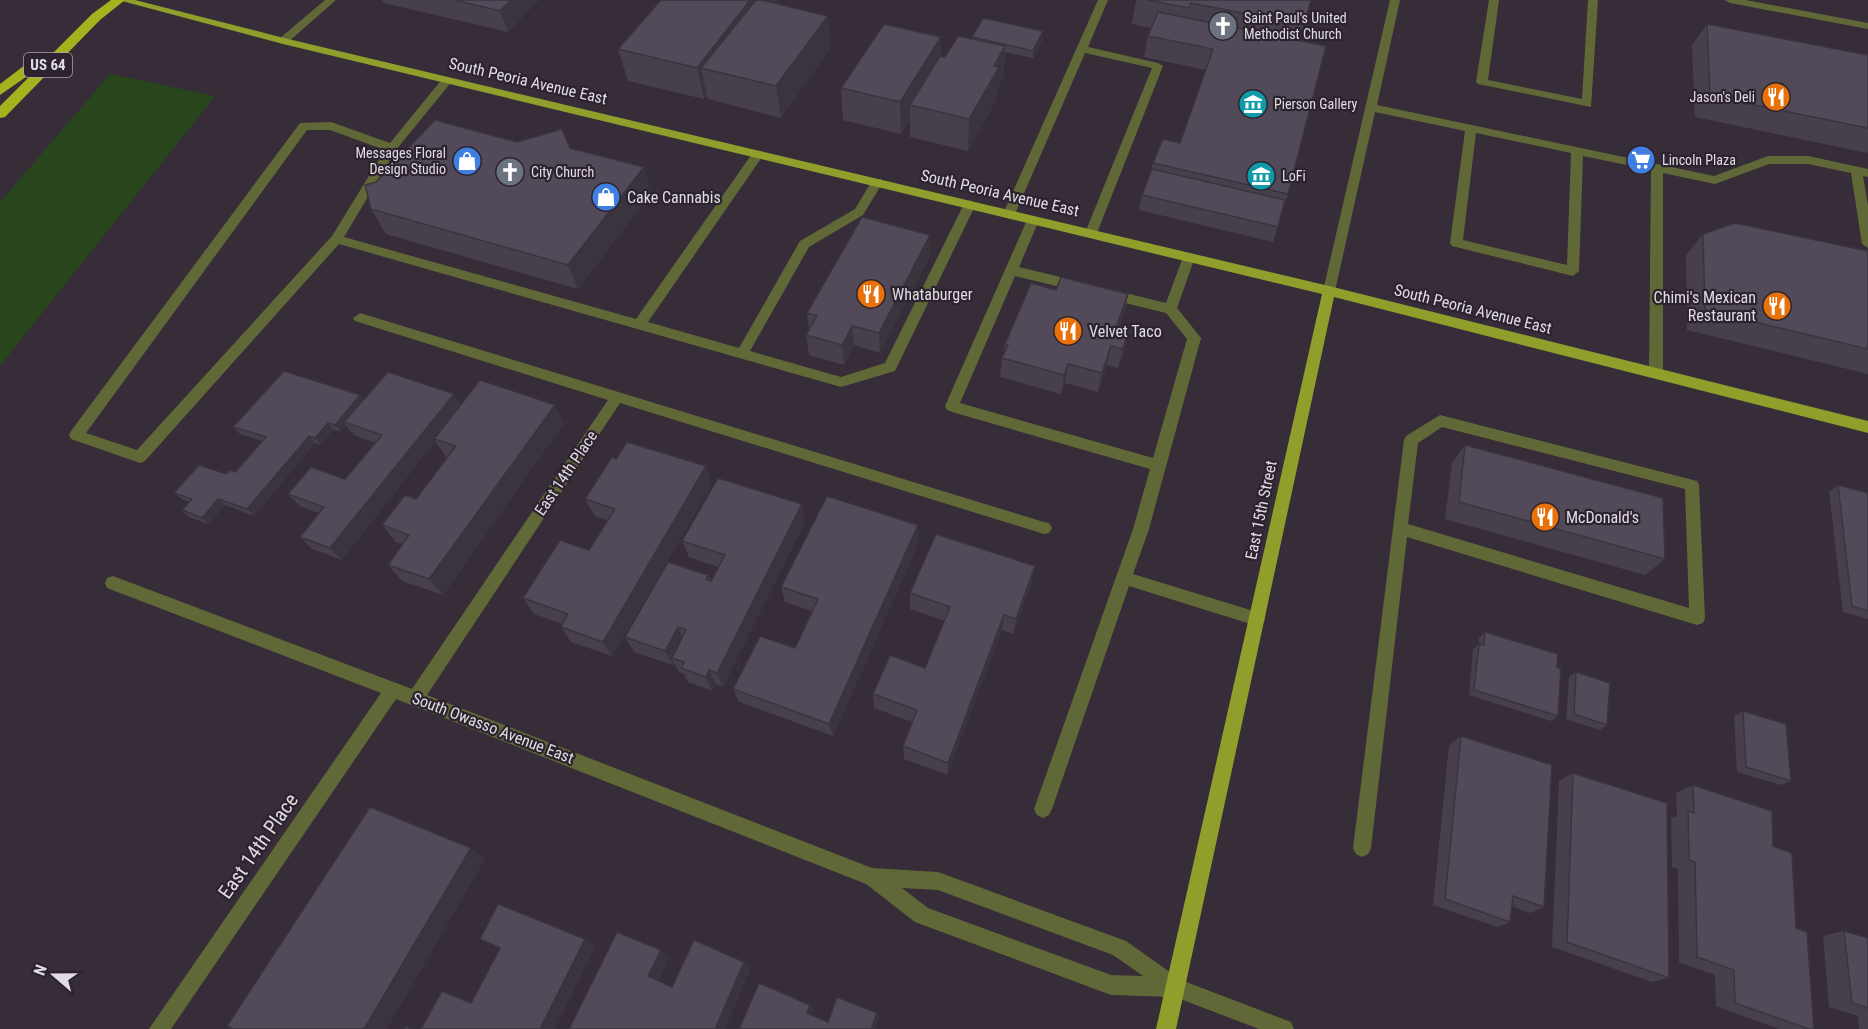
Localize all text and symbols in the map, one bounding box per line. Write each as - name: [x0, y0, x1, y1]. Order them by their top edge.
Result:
- church icon: Saint Paul's United Methodist Church: [1207, 10, 1239, 42]
- place label: Saint Paul's United Methodist Church: [1244, 10, 1347, 42]
- road number: US 64: [24, 53, 72, 77]
- street label: South Peoria Avenue East: [447, 54, 609, 109]
- restaurant icon: Jason's Deli: [1760, 81, 1792, 113]
- museum icon: Pierson Gallery: [1237, 88, 1269, 120]
- place label: Jason's Deli: [1690, 89, 1755, 105]
- place label: Pierson Gallery: [1274, 96, 1358, 112]
- supermarket icon: Lincoln Plaza: [1625, 144, 1657, 176]
- place label: Messages Floral Design Studio: [355, 145, 446, 177]
- shop icon: Messages Floral Design Studio: [451, 145, 483, 177]
- place label: Lincoln Plaza: [1662, 152, 1736, 168]
- church icon: City Church: [494, 156, 526, 188]
- museum icon: LoFi: [1245, 160, 1277, 192]
- place label: City Church: [531, 164, 594, 180]
- street label: South Peoria Avenue East: [919, 166, 1081, 221]
- place label: LoFi: [1282, 168, 1306, 184]
- shop icon: Cake Cannabis: [590, 181, 622, 213]
- place label: Cake Cannabis: [627, 188, 721, 207]
- restaurant icon: Whataburger: [855, 278, 887, 310]
- street label: South Peoria Avenue East: [1392, 280, 1554, 338]
- place label: Whataburger: [892, 285, 973, 304]
- place label: Chimi's Mexican Restaurant: [1654, 288, 1756, 325]
- restaurant icon: Chimi's Mexican Restaurant: [1761, 290, 1793, 322]
- restaurant icon: Velvet Taco: [1052, 315, 1084, 347]
- place label: Velvet Taco: [1089, 322, 1162, 341]
- street label: East 14th Place: [531, 427, 601, 519]
- street label: East 15th Street: [1241, 458, 1281, 561]
- restaurant icon: McDonald's: [1529, 501, 1561, 533]
- place label: McDonald's: [1566, 508, 1639, 527]
- street label: South Owasso Avenue East: [410, 688, 577, 768]
- street label: East 14th Place: [213, 789, 303, 903]
- north arrow: [24, 945, 84, 1005]
- text: N: [30, 962, 51, 978]

